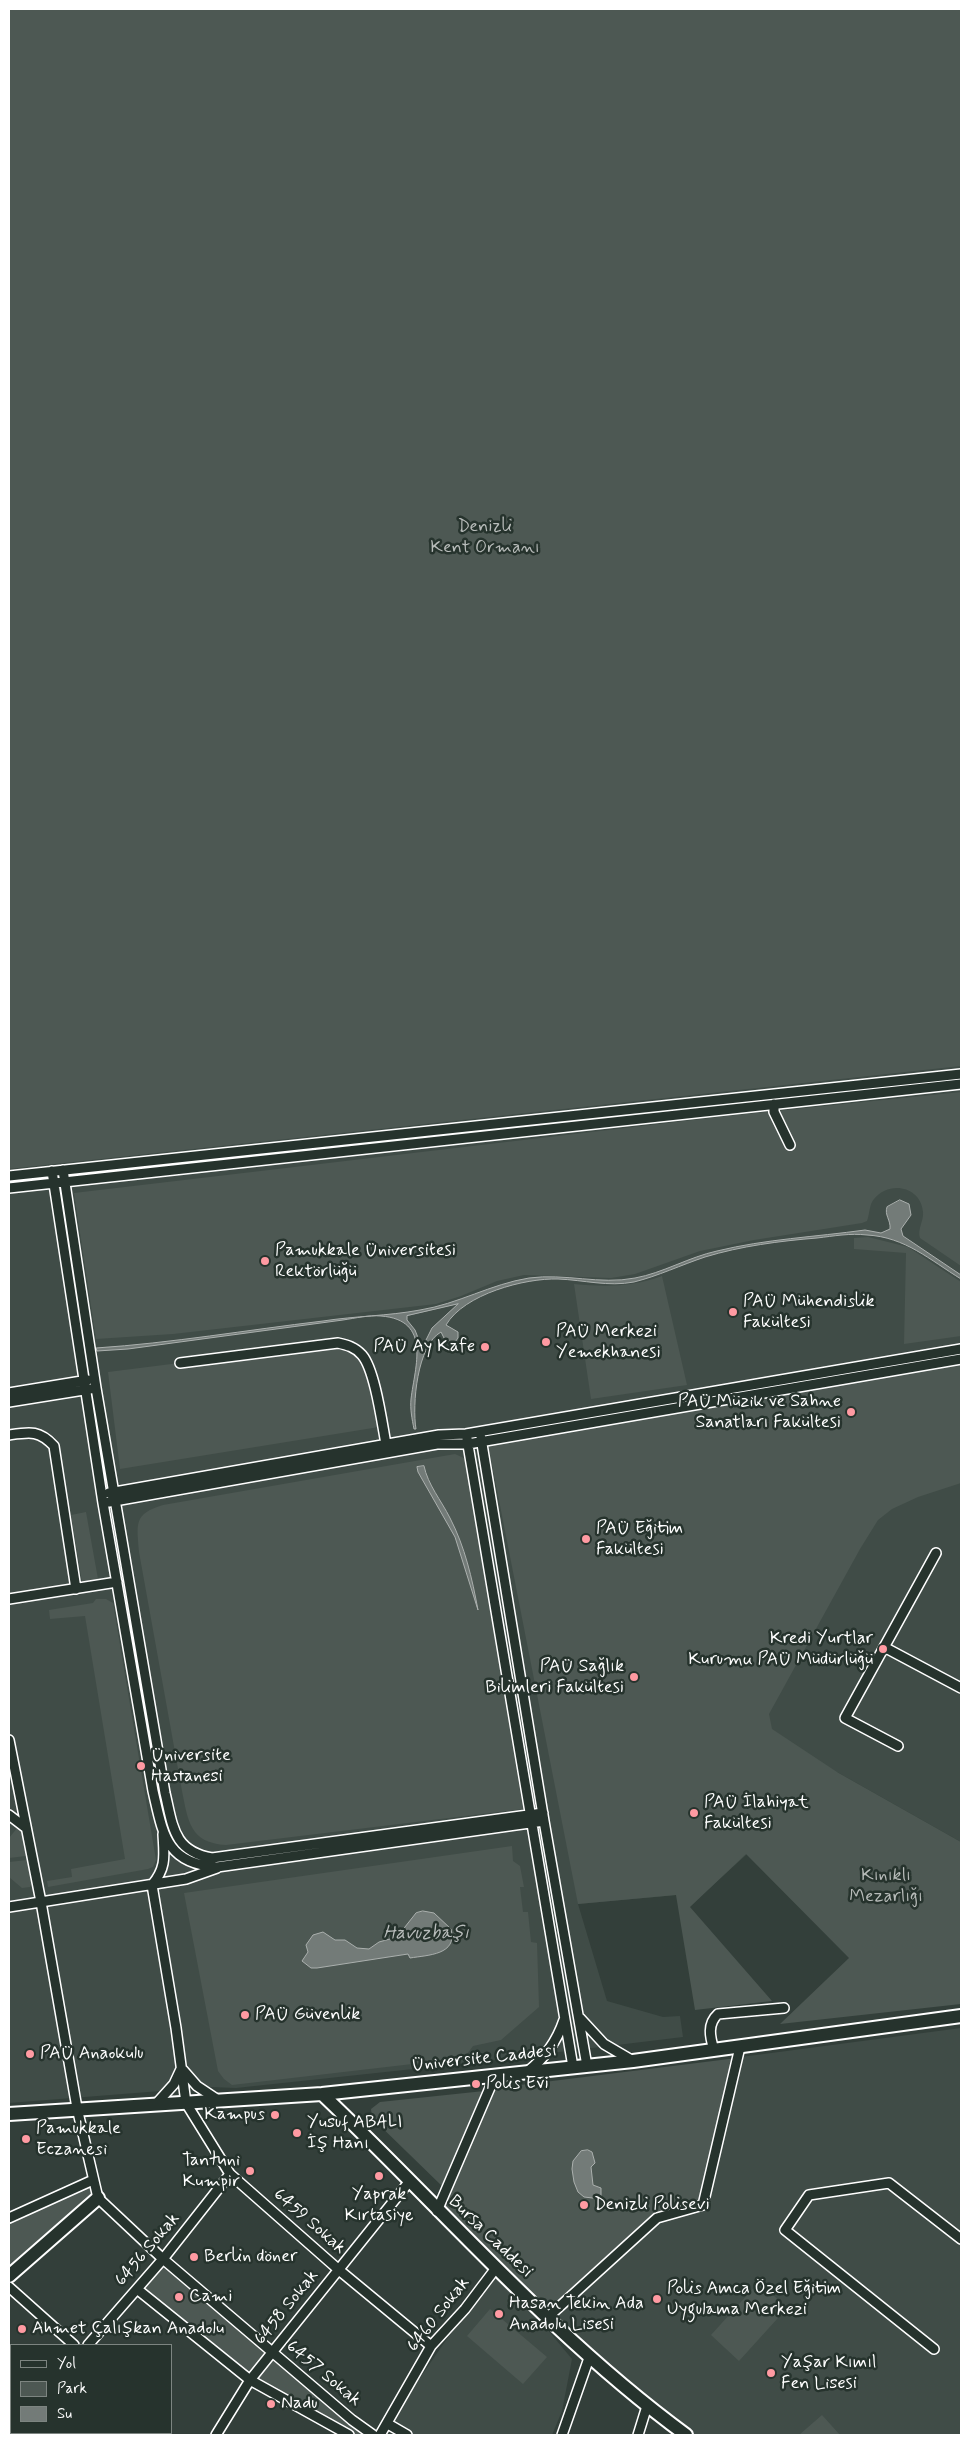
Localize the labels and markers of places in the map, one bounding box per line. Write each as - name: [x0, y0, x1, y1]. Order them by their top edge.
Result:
- place label: Pamukkale Üniversitesi Rektörlüğü: [275, 1240, 456, 1282]
- marker: Pamukkale Üniversitesi Rektörlüğü: [259, 1255, 271, 1267]
- place label: PAÜ Mühendislik Fakültesi: [743, 1291, 875, 1334]
- marker: PAÜ Mühendislik Fakültesi: [727, 1306, 739, 1318]
- place label: PAÜ Merkezi Yemekhanesi: [556, 1321, 661, 1364]
- place label: PAÜ Ay Kafe: [374, 1336, 475, 1358]
- marker: PAÜ Merkezi Yemekhanesi: [540, 1336, 552, 1348]
- marker: PAÜ Ay Kafe: [479, 1341, 491, 1353]
- place label: PAÜ Müzik ve Sahne Sanatları Fakültesi: [678, 1391, 841, 1434]
- marker: PAÜ Müzik ve Sahne Sanatları Fakültesi: [845, 1406, 857, 1418]
- place label: PAÜ Eğitim Fakültesi: [596, 1518, 683, 1560]
- marker: PAÜ Eğitim Fakültesi: [580, 1533, 592, 1545]
- place label: Kredi Yurtlar Kurumu PAÜ Müdürlüğü: [688, 1628, 873, 1670]
- marker: Kredi Yurtlar Kurumu PAÜ Müdürlüğü: [877, 1643, 889, 1655]
- place label: PAÜ Sağlık Bilimleri Fakültesi: [485, 1656, 624, 1698]
- marker: PAÜ Sağlık Bilimleri Fakültesi: [628, 1671, 640, 1683]
- place label: Üniversite Hastanesi: [151, 1745, 231, 1788]
- marker: Üniversite Hastanesi: [135, 1760, 147, 1772]
- place label: PAÜ İlahiyat Fakültesi: [704, 1792, 809, 1835]
- marker: PAÜ İlahiyat Fakültesi: [688, 1807, 700, 1819]
- place label: PAÜ Güvenlik: [255, 2004, 360, 2026]
- marker: PAÜ Güvenlik: [239, 2009, 251, 2021]
- place label: PAÜ Anaokulu: [40, 2043, 143, 2065]
- marker: PAÜ Anaokulu: [24, 2048, 36, 2060]
- place label: Polis Evi: [486, 2073, 549, 2095]
- marker: Polis Evi: [470, 2078, 482, 2090]
- place label: Kampus: [204, 2104, 265, 2126]
- marker: Kampus: [269, 2109, 281, 2121]
- place label: Yusuf ABALI İş Hanı: [307, 2112, 403, 2154]
- place label: Pamukkale Eczanesi: [36, 2118, 121, 2160]
- marker: Yusuf ABALI İş Hanı: [291, 2127, 303, 2139]
- marker: Pamukkale Eczanesi: [20, 2133, 32, 2145]
- place label: Tantuni Kumpir: [182, 2150, 240, 2192]
- marker: Tantuni Kumpir: [244, 2165, 256, 2177]
- marker: Yaprak Kırtasiye: [373, 2170, 385, 2182]
- place label: Yaprak Kırtasiye: [344, 2184, 414, 2226]
- place label: Denizli Polisevi: [594, 2194, 710, 2216]
- marker: Denizli Polisevi: [578, 2199, 590, 2211]
- place label: Berlin döner: [204, 2246, 297, 2268]
- marker: Berlin döner: [188, 2251, 200, 2263]
- place label: Polis Amca Özel Eğitim Uygulama Merkezi: [667, 2278, 841, 2320]
- place label: Cami: [189, 2286, 232, 2308]
- marker: Cami: [173, 2291, 185, 2303]
- place label: Hasan Tekin Ada Anadolu Lisesi: [509, 2293, 644, 2336]
- marker: Polis Amca Özel Eğitim Uygulama Merkezi: [651, 2293, 663, 2305]
- marker: Hasan Tekin Ada Anadolu Lisesi: [493, 2308, 505, 2320]
- place label: Ahmet Çalışkan Anadolu: [32, 2318, 224, 2340]
- marker: Ahmet Çalışkan Anadolu: [16, 2323, 28, 2335]
- place label: Yaşar Kımıl Fen Lisesi: [781, 2352, 877, 2394]
- marker: Yaşar Kımıl Fen Lisesi: [765, 2367, 777, 2379]
- place label: Nadu: [281, 2393, 318, 2415]
- marker: Nadu: [265, 2398, 277, 2410]

